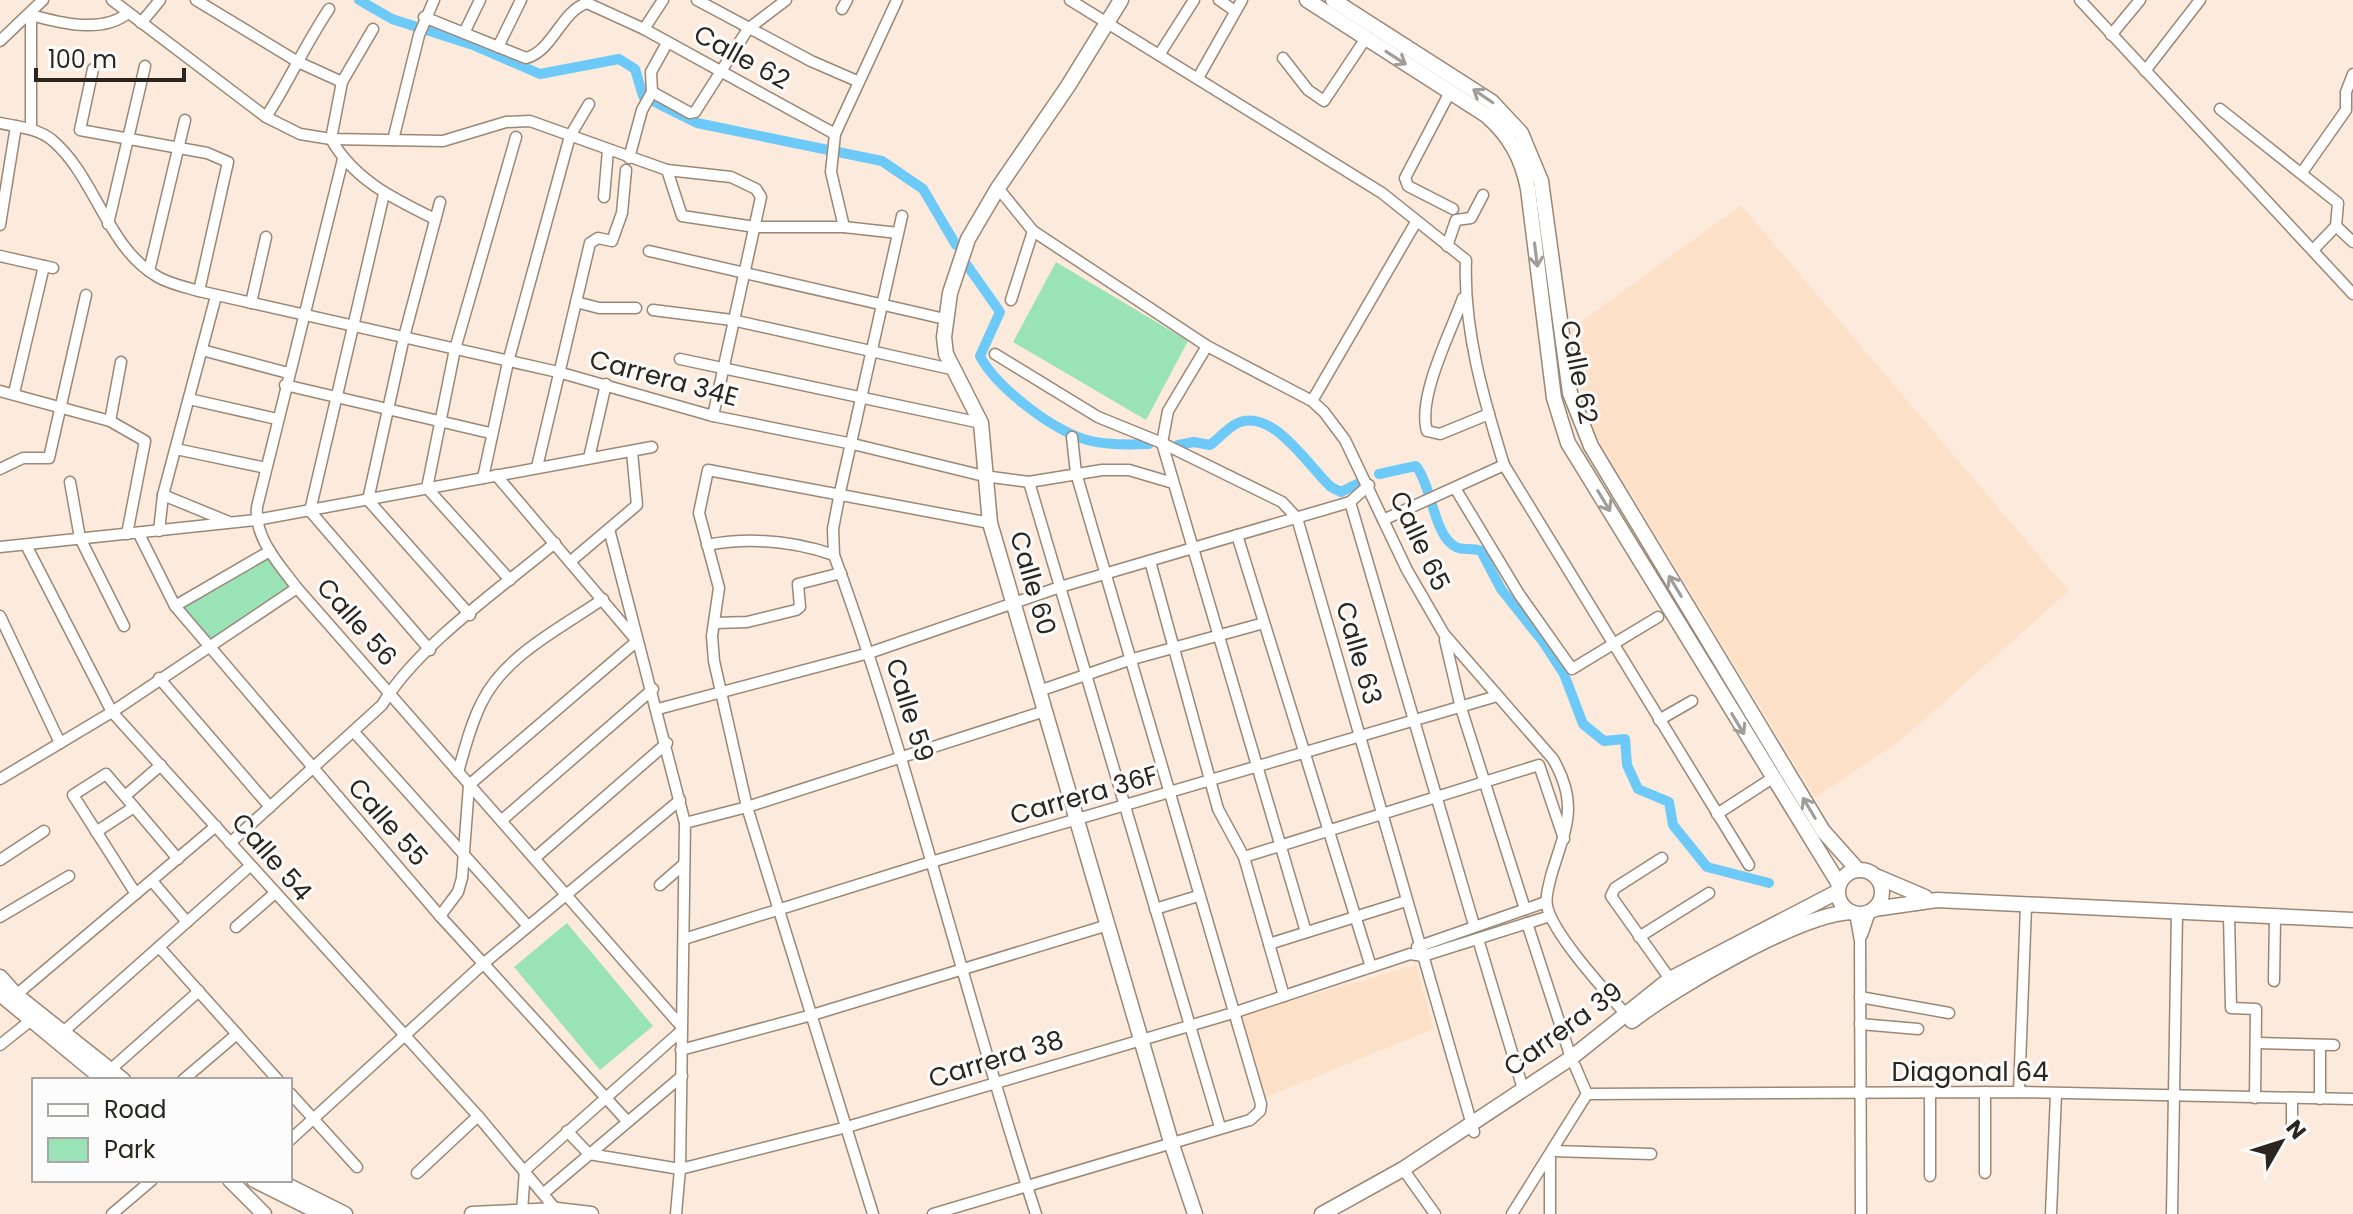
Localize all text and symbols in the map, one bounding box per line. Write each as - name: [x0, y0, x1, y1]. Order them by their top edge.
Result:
- street label: Calle 62: [687, 16, 797, 98]
- scale bar: [36, 32, 184, 82]
- text: 100 m: [48, 43, 117, 76]
- one-way arrow: [1385, 49, 1407, 66]
- one-way arrow: [1472, 88, 1494, 104]
- one-way arrow: [1528, 241, 1543, 267]
- street label: Calle 62: [1551, 317, 1607, 427]
- street label: Carrera 34E: [586, 341, 742, 415]
- street label: Calle 65: [1381, 485, 1459, 597]
- one-way arrow: [1596, 489, 1612, 512]
- street label: Calle 60: [1001, 527, 1065, 639]
- street label: Calle 56: [309, 570, 405, 674]
- one-way arrow: [1667, 575, 1683, 598]
- street label: Calle 63: [1327, 597, 1391, 709]
- street label: Calle 59: [877, 654, 943, 766]
- one-way arrow: [1730, 712, 1746, 735]
- street label: Carrera 36F: [1006, 757, 1162, 833]
- street label: Calle 55: [340, 770, 436, 874]
- one-way arrow: [1801, 797, 1817, 820]
- street label: Calle 54: [224, 805, 320, 909]
- street label: Carrera 39: [1496, 974, 1630, 1084]
- street label: Carrera 38: [924, 1021, 1068, 1097]
- street label: Diagonal 64: [1892, 1054, 2049, 1090]
- legend: [32, 1078, 292, 1182]
- text: Road: [104, 1093, 166, 1126]
- north arrow: [2241, 1102, 2321, 1182]
- text: N: [2279, 1114, 2313, 1146]
- text: Park: [104, 1133, 156, 1166]

